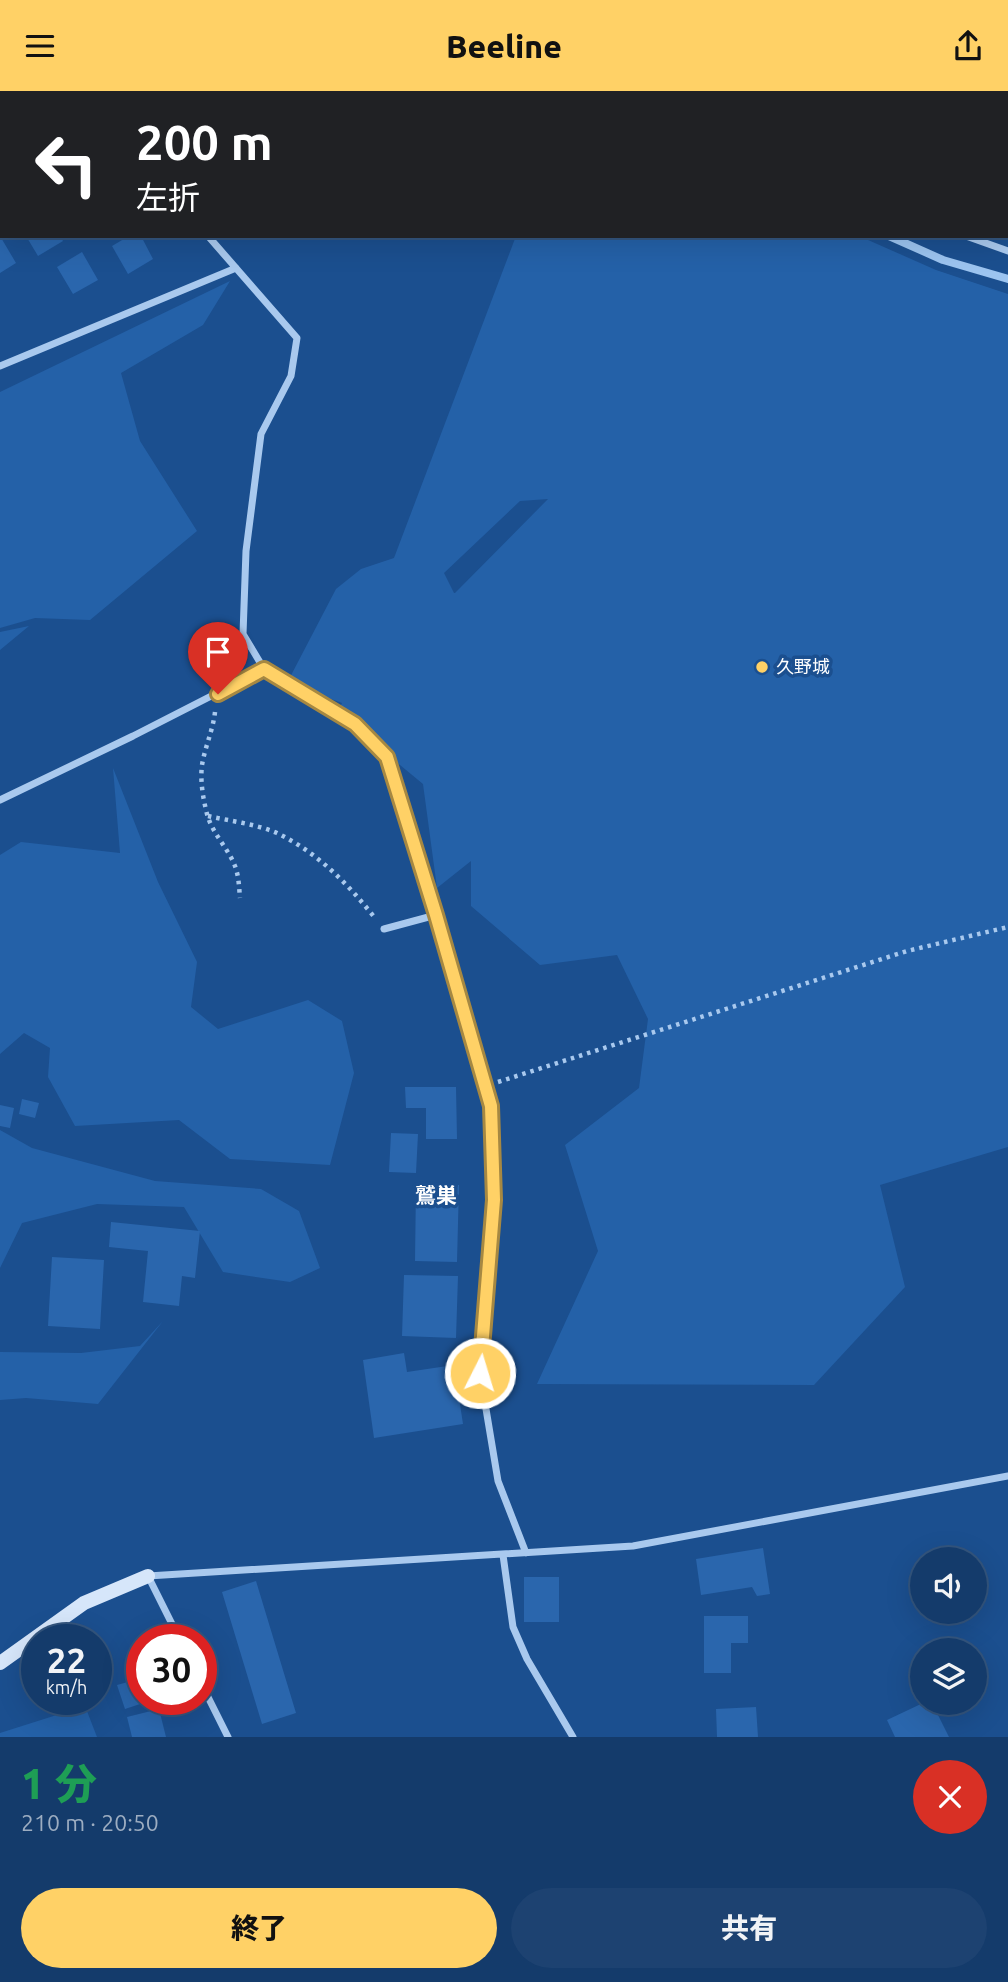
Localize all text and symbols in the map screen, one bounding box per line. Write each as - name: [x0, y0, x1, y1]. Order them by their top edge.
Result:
- icon: menu: [21, 27, 59, 65]
- icon: share: [949, 27, 987, 65]
- text: Beeline: [446, 28, 562, 64]
- text: 200 m: [136, 114, 273, 169]
- icon: left: [21, 119, 112, 210]
- text: 左折: [136, 179, 200, 215]
- pin: [188, 622, 248, 694]
- icon: arrive: [199, 633, 237, 671]
- place label: 久野城: [776, 656, 830, 676]
- marker: 久野城: [754, 659, 770, 675]
- district label: 鷲巣: [415, 1183, 457, 1207]
- position arrow: [443, 1336, 517, 1410]
- map controls: [910, 1547, 987, 1715]
- button: sound: [910, 1547, 987, 1624]
- speed limit sign: 30: [126, 1624, 217, 1715]
- button: layers: [910, 1638, 987, 1715]
- text: 22: [47, 1640, 86, 1680]
- text: km/h: [46, 1677, 87, 1697]
- text: 1 分: [21, 1760, 97, 1807]
- button: close: [913, 1760, 987, 1834]
- text: 210 m · 20:50: [21, 1810, 159, 1835]
- button: 終了: [21, 1888, 497, 1968]
- button: 共有: [511, 1888, 987, 1968]

